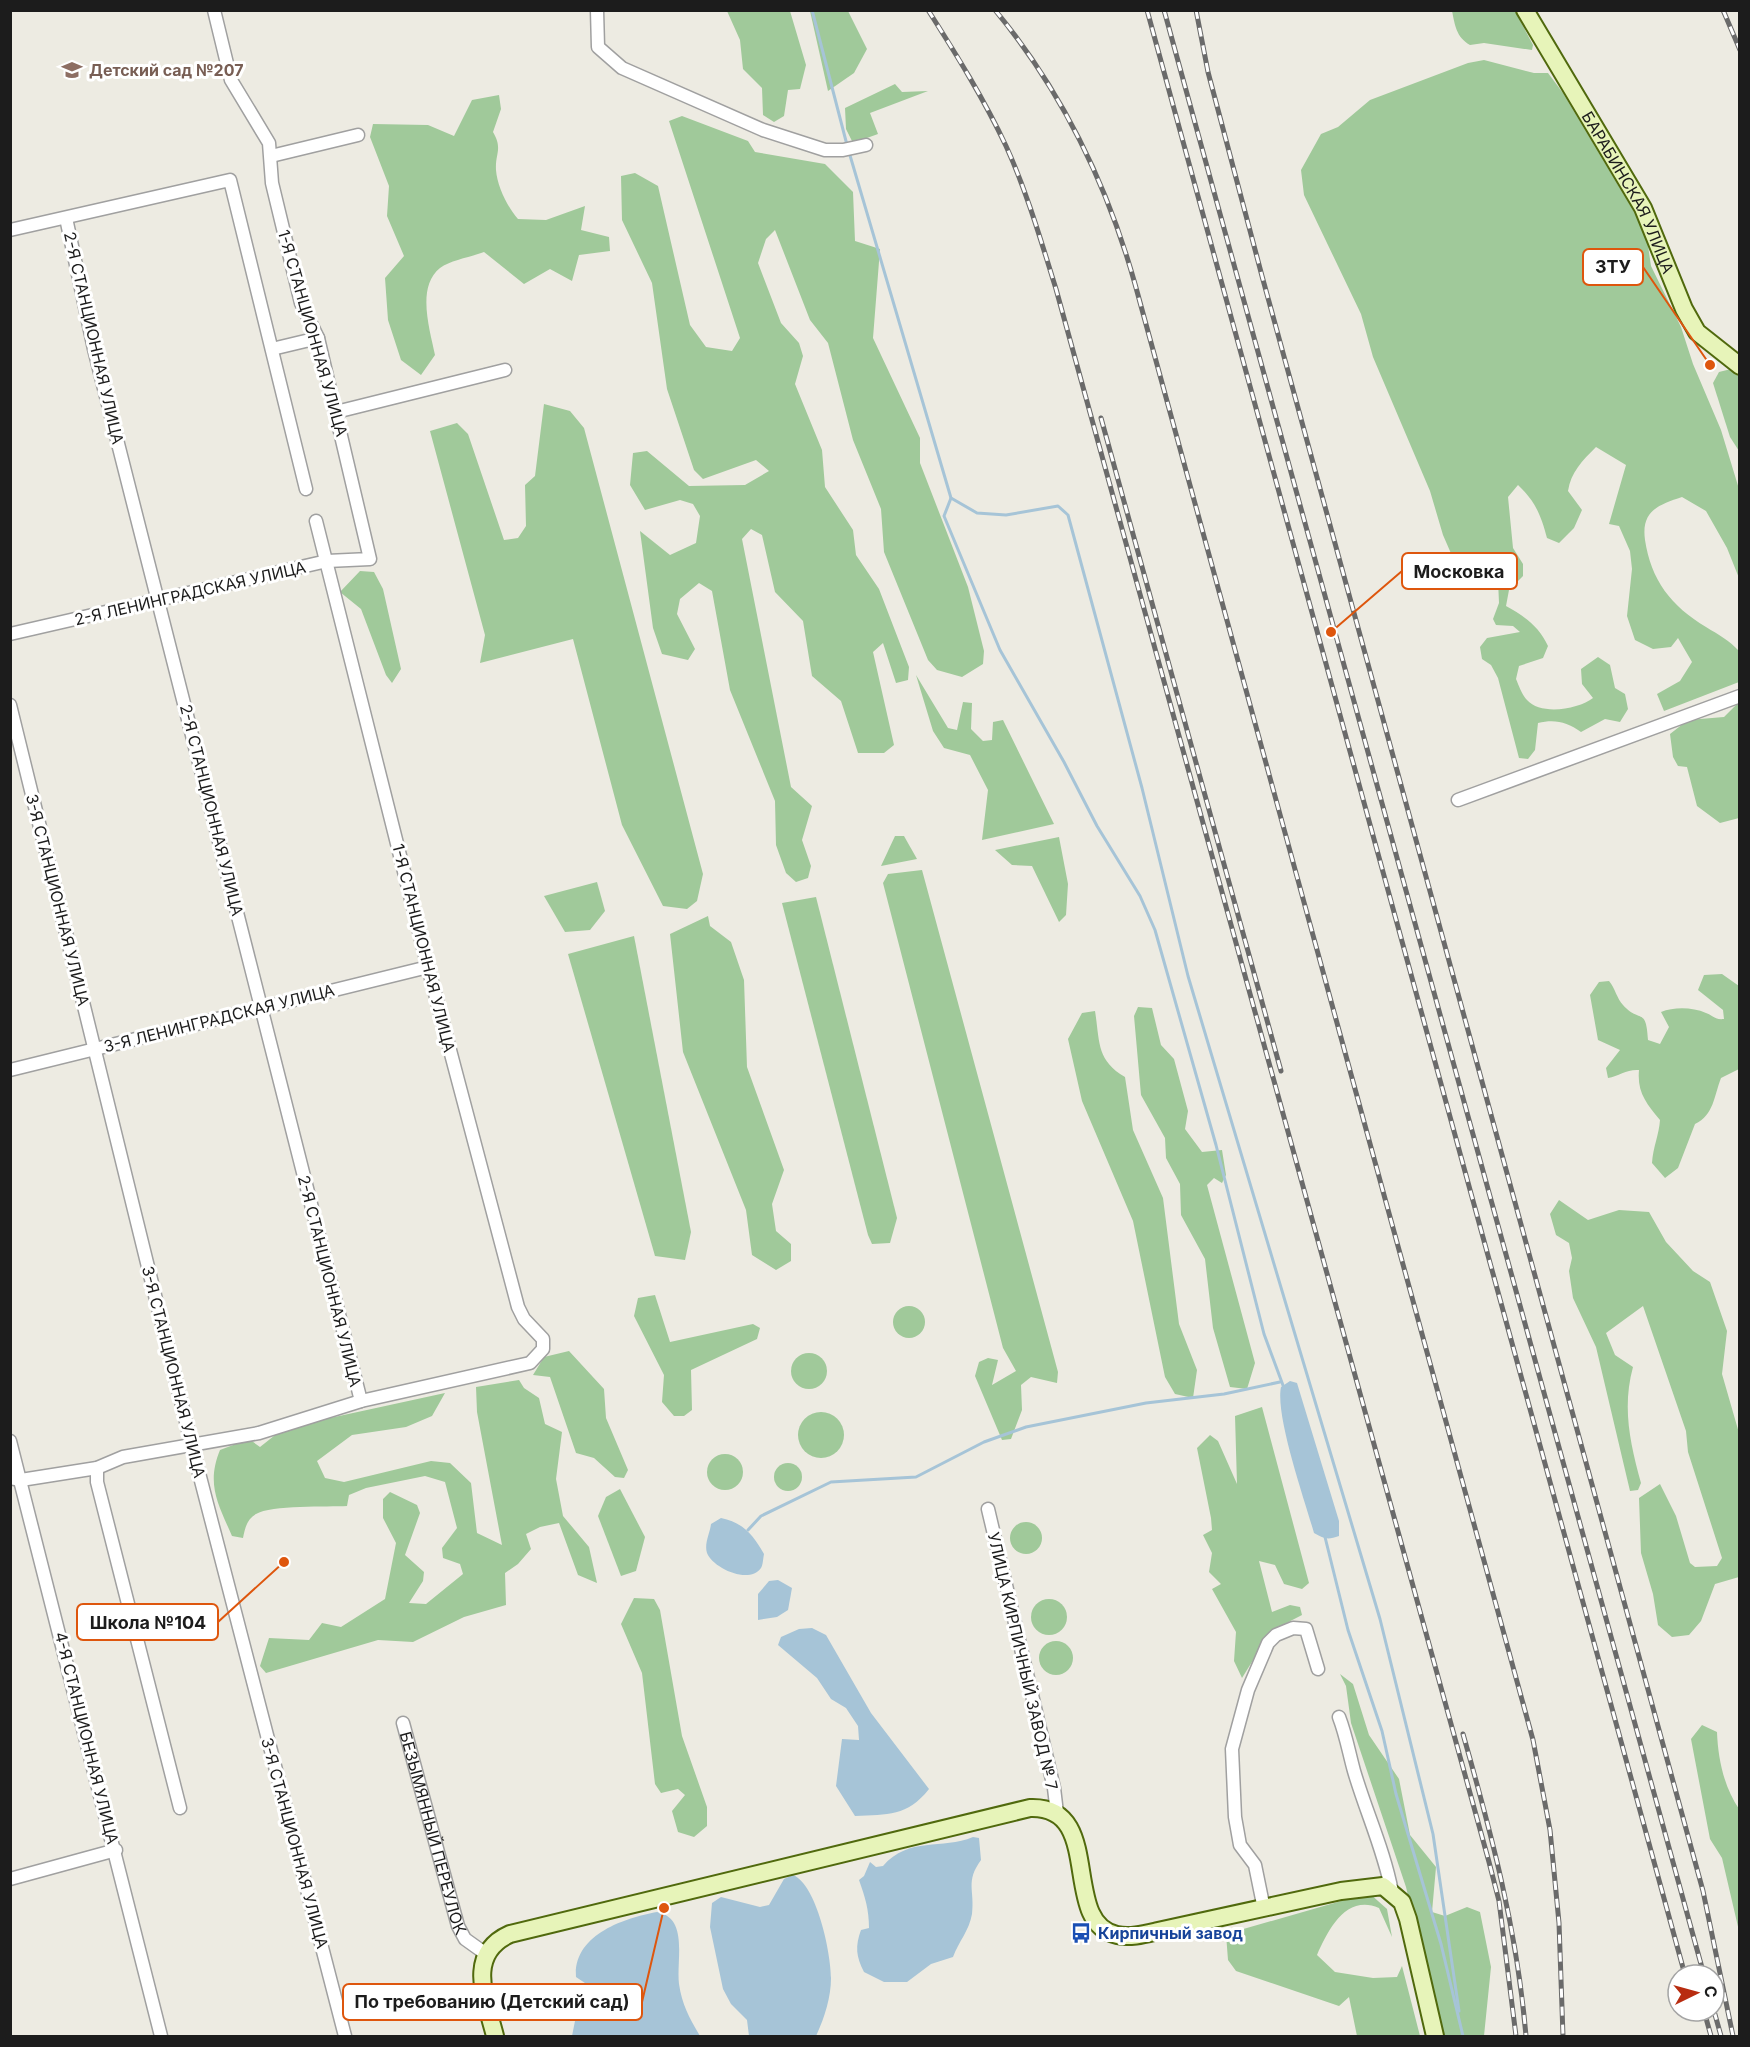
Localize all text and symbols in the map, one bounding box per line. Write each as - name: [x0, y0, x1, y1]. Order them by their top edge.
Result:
- school or university icon: Детский сад №207: [60, 58, 84, 82]
- place label: Детский сад №207: [89, 60, 243, 80]
- street label: БАРАБИНСКАЯ УЛИЦА: [1578, 108, 1679, 277]
- street label: 1-Я СТАНЦИОННАЯ УЛИЦА: [274, 227, 352, 439]
- street label: 2-Я СТАНЦИОННАЯ УЛИЦА: [60, 230, 128, 446]
- callout: ЗТУ: [1583, 249, 1643, 285]
- text: ЗТУ: [1595, 256, 1632, 277]
- callout: Московка: [1402, 553, 1517, 589]
- street label: 2-Я ЛЕНИНГРАДСКАЯ УЛИЦА: [72, 557, 308, 629]
- text: Московка: [1414, 561, 1504, 582]
- street label: 2-Я СТАНЦИОННАЯ УЛИЦА: [176, 702, 248, 918]
- street label: 3-Я СТАНЦИОННАЯ УЛИЦА: [22, 792, 94, 1008]
- street label: 1-Я СТАНЦИОННАЯ УЛИЦА: [388, 842, 460, 1054]
- street label: 3-Я ЛЕНИНГРАДСКАЯ УЛИЦА: [102, 980, 336, 1056]
- street label: 2-Я СТАНЦИОННАЯ УЛИЦА: [294, 1173, 366, 1389]
- street label: 3-Я СТАНЦИОННАЯ УЛИЦА: [138, 1264, 210, 1480]
- street label: УЛИЦА КИРПИЧНЫЙ ЗАВОД № 7: [984, 1530, 1062, 1792]
- callout: Школа №104: [77, 1604, 218, 1640]
- text: Школа №104: [90, 1612, 206, 1633]
- street label: 4-Я СТАНЦИОННАЯ УЛИЦА: [51, 1630, 123, 1846]
- street label: БЕЗЫМЯННЫЙ ПЕРЕУЛОК: [396, 1729, 471, 1938]
- street label: 3-Я СТАНЦИОННАЯ УЛИЦА: [257, 1735, 333, 1951]
- bus stop icon: Кирпичный завод: [1069, 1921, 1093, 1945]
- place label: Кирпичный завод: [1098, 1923, 1243, 1943]
- north arrow: [1666, 1963, 1726, 2023]
- callout: По требованию (Детский сад): [343, 1984, 642, 2020]
- text: С: [1700, 1985, 1721, 1999]
- text: По требованию (Детский сад): [355, 1991, 629, 2012]

